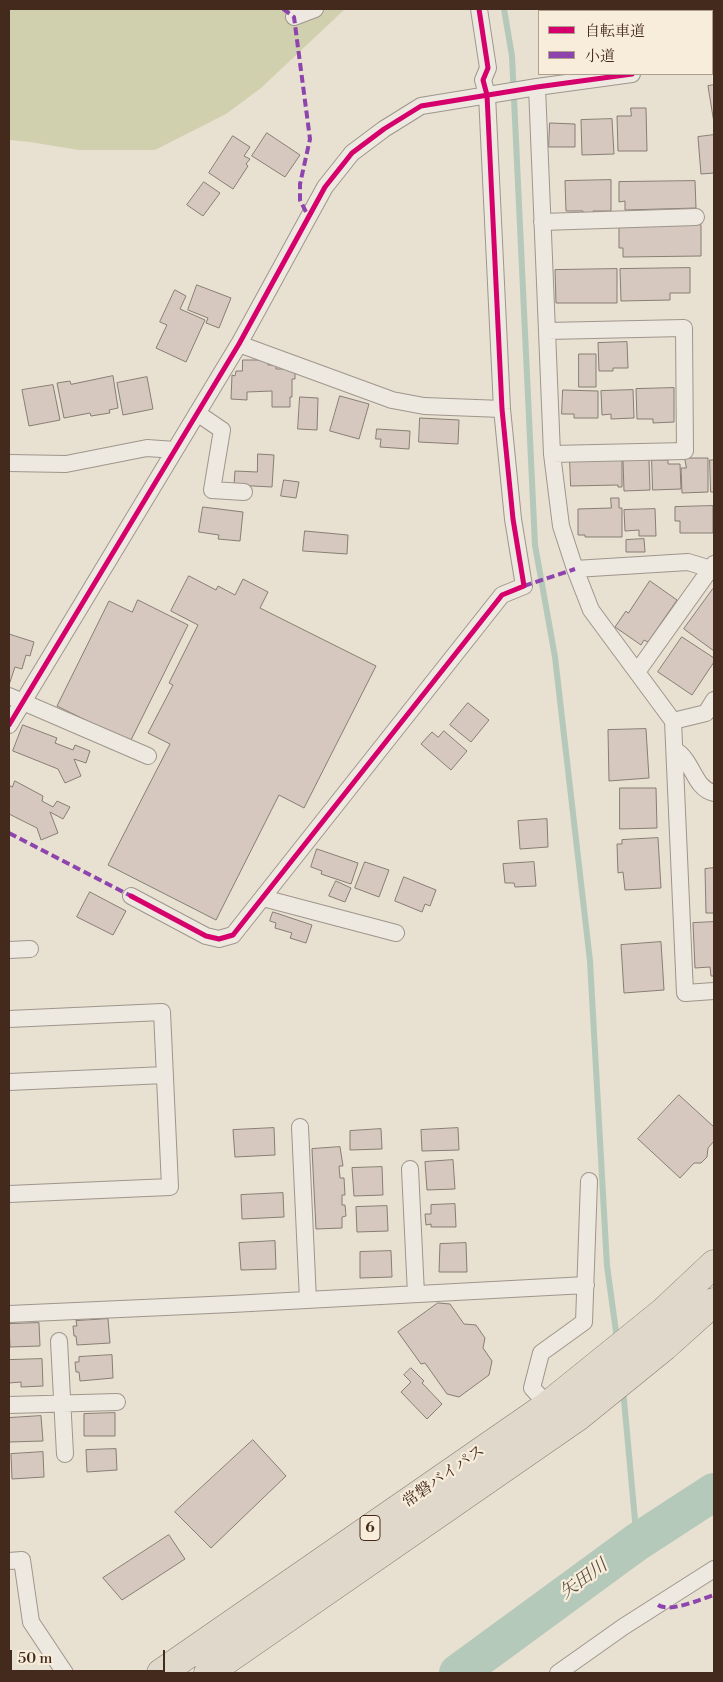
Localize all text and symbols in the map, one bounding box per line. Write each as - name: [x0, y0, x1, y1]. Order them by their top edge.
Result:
- legend: [538, 10, 713, 75]
- text: 自転車道: [585, 22, 645, 41]
- text: 小道: [585, 47, 615, 66]
- street label: 常磐バイパス: [399, 1442, 489, 1512]
- road number: 6: [360, 1516, 380, 1540]
- water label: 矢田川: [556, 1555, 612, 1605]
- scale bar: [12, 1640, 168, 1672]
- text: 50 m: [18, 1649, 52, 1668]

